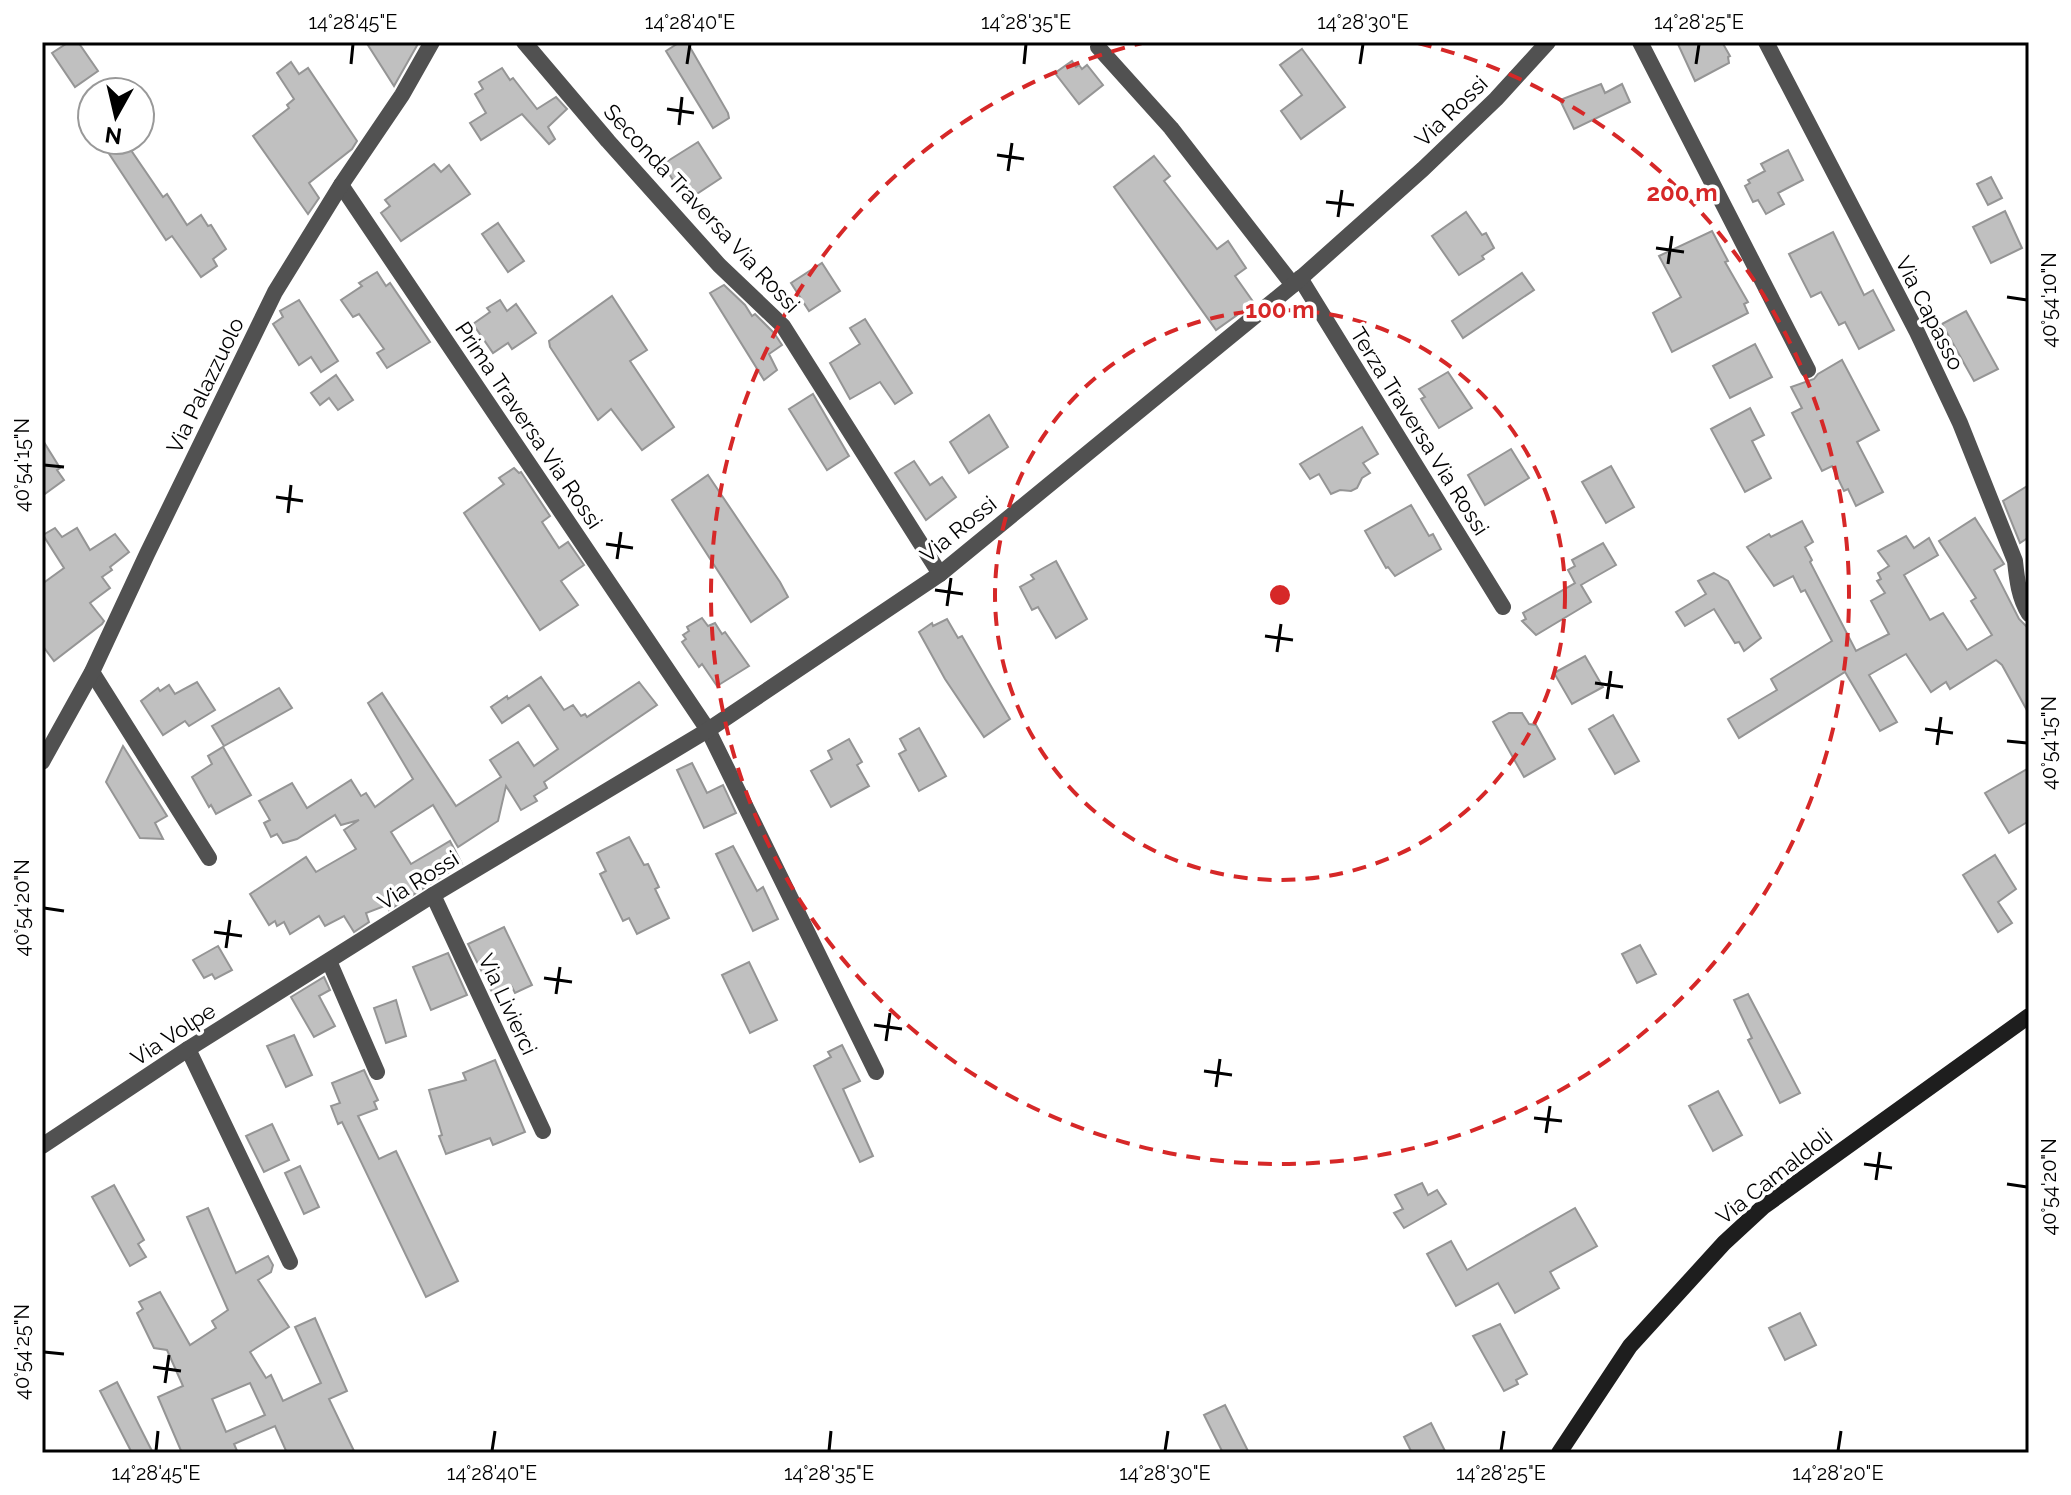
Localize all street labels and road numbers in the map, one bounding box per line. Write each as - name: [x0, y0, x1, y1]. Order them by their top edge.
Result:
- street label: Via Rossi: [1409, 70, 1493, 152]
- street label: Seconda Traversa Via Rossi: [599, 98, 805, 318]
- street label: Via Capasso: [1890, 252, 1970, 374]
- street label: Via Palazzuolo: [161, 313, 249, 457]
- street label: Prima Traversa Via Rossi: [450, 317, 608, 533]
- street label: Terza Traversa Via Rossi: [1345, 322, 1495, 540]
- street label: Via Rossi: [915, 490, 1001, 568]
- street label: Via Rossi: [373, 845, 463, 915]
- street label: Via Livierci: [473, 949, 543, 1059]
- street label: Via Volpe: [126, 997, 220, 1071]
- street label: Via Camaldoli: [1711, 1123, 1837, 1229]

